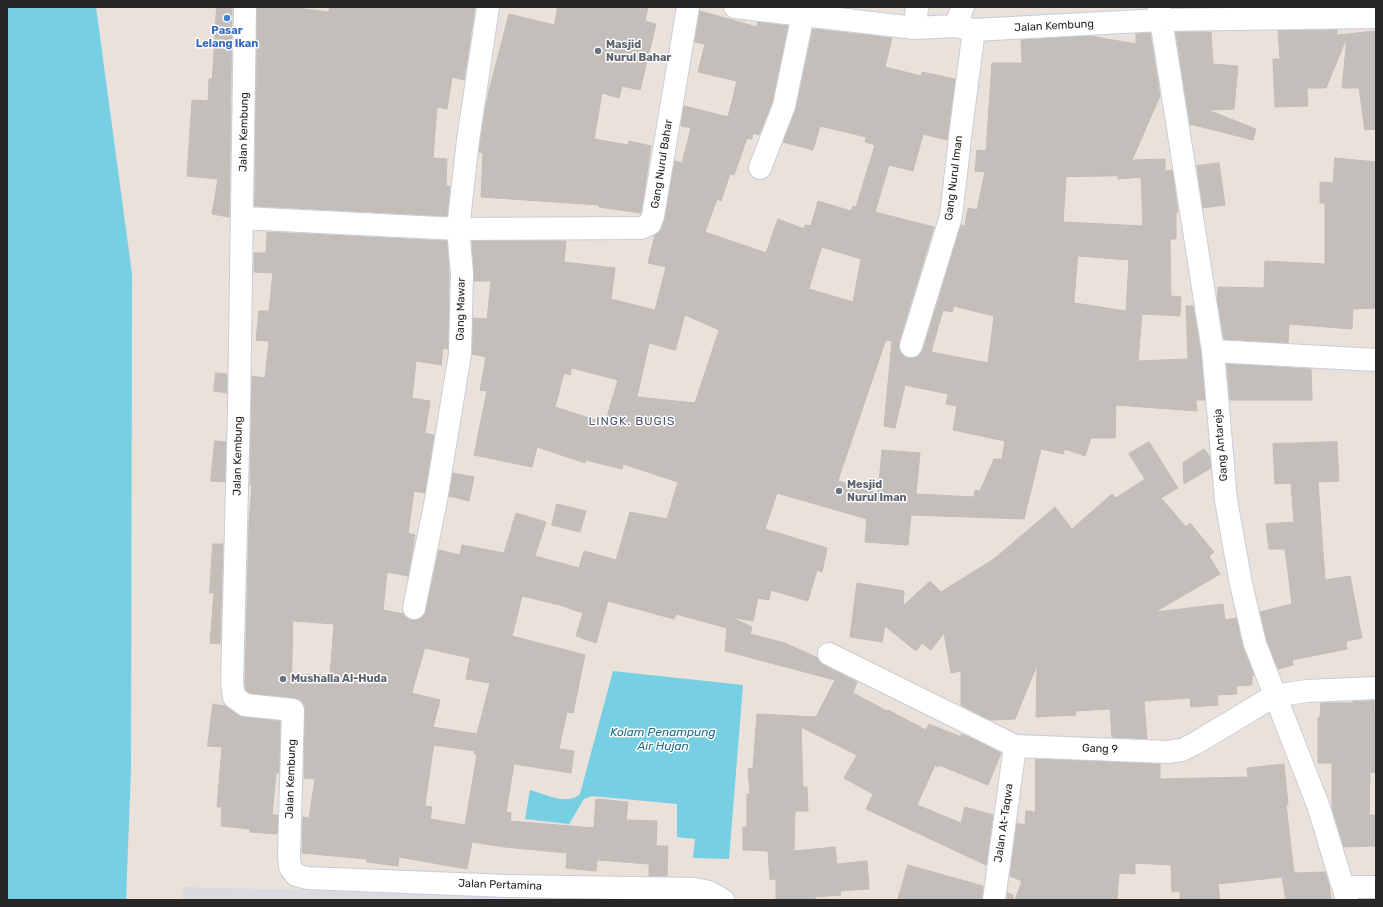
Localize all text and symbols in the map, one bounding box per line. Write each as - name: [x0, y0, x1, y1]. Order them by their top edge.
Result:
- marker: Pasar Lelang Ikan: [222, 13, 232, 23]
- street label: Jalan Kembung: [1014, 17, 1094, 35]
- place label: Pasar Lelang Ikan: [196, 24, 258, 50]
- place label: Masjid Nurul Bahar: [606, 38, 671, 64]
- marker: Masjid Nurul Bahar: [593, 46, 603, 56]
- street label: Jalan Kembung: [237, 92, 251, 172]
- street label: Gang Nurul Bahar: [648, 118, 676, 210]
- street label: Gang Nurul Iman: [942, 135, 966, 221]
- street label: Gang Mawar: [454, 277, 468, 341]
- street label: Gang Antareja: [1211, 408, 1231, 482]
- district label: LINGK. BUGIS: [588, 415, 676, 429]
- street label: Jalan Kembung: [231, 416, 245, 496]
- place label: Mesjid Nurul Iman: [847, 478, 907, 504]
- marker: Mesjid Nurul Iman: [834, 486, 844, 496]
- place label: Mushalla Al-Huda: [291, 672, 387, 686]
- marker: Mushalla Al-Huda: [278, 674, 288, 684]
- water label: Kolam Penampung Air Hujan: [610, 726, 716, 754]
- street label: Jalan Kembung: [283, 739, 299, 819]
- street label: Gang 9: [1082, 742, 1118, 756]
- street label: Jalan At-Taqwa: [992, 783, 1016, 863]
- street label: Jalan Pertamina: [458, 877, 542, 893]

